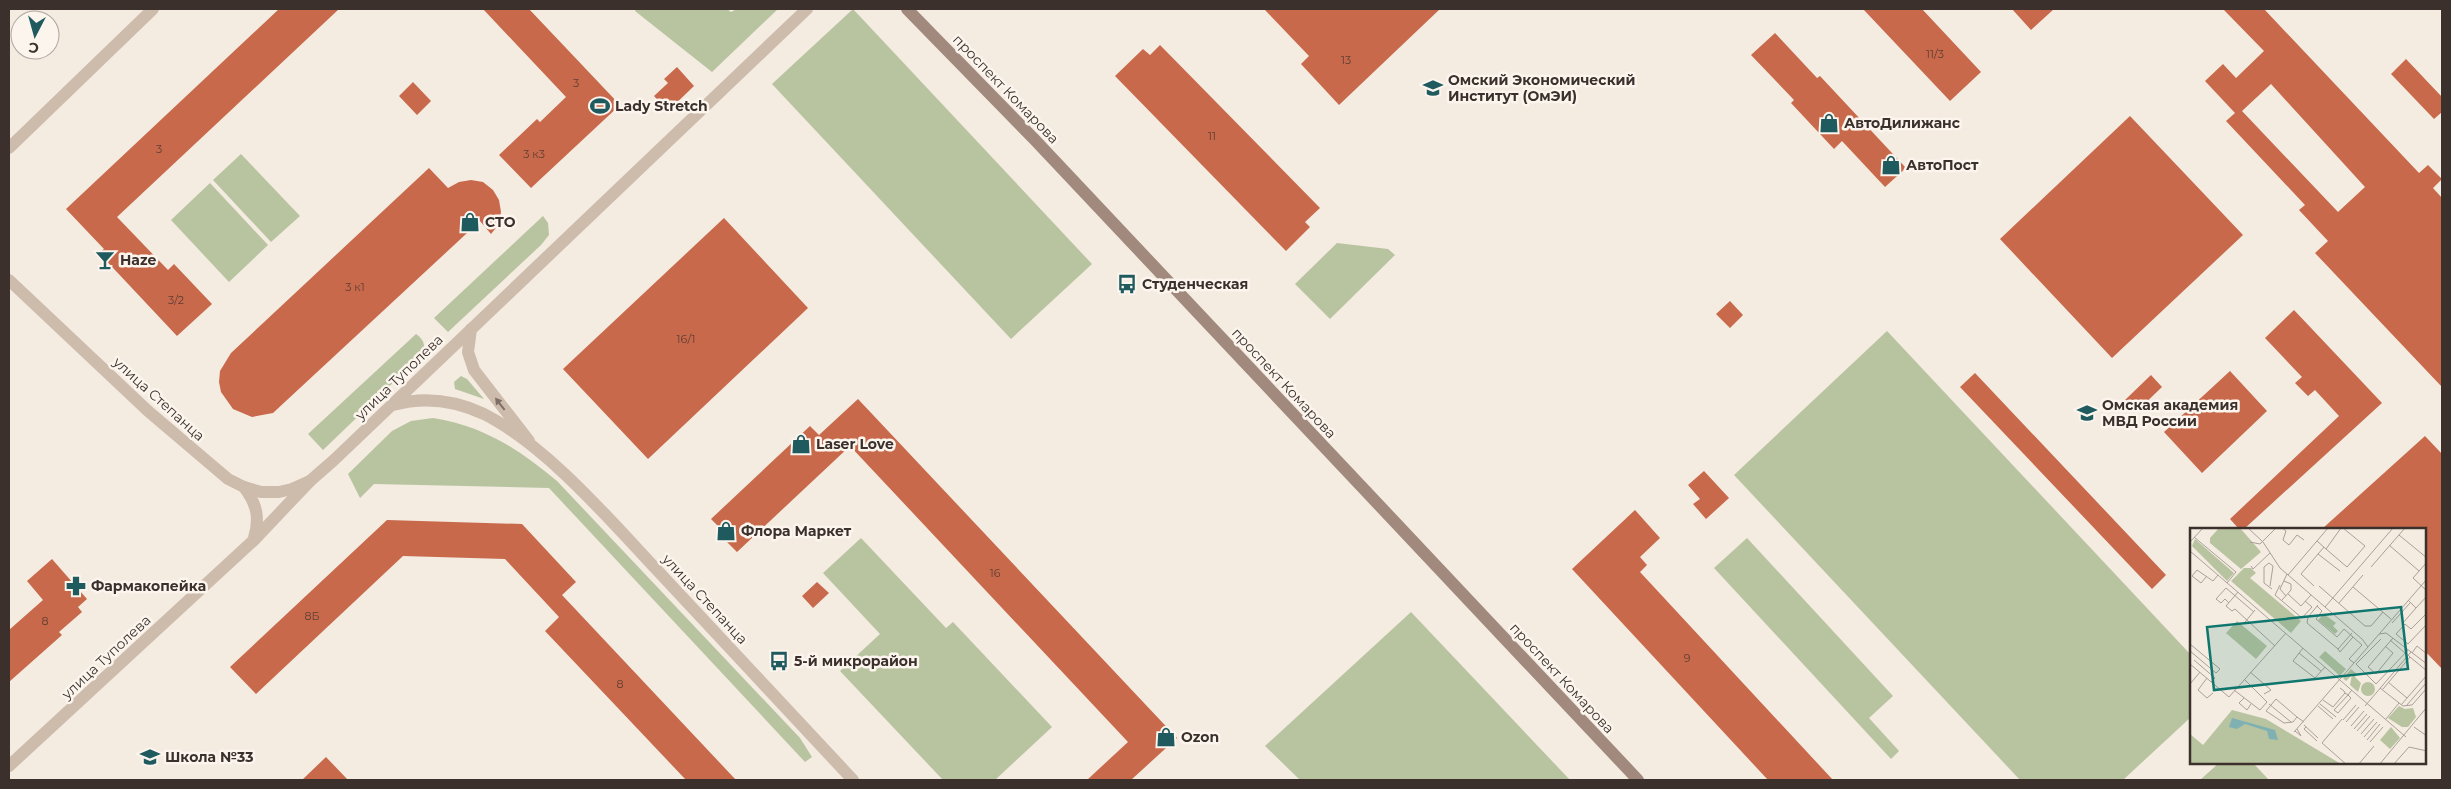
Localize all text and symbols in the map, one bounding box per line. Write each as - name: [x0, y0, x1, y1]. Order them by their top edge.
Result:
- north arrow: [10, 10, 60, 60]
- street label: проспект Комарова: [949, 31, 1063, 147]
- text: С: [28, 38, 40, 57]
- house number: 11/3: [1926, 47, 1944, 61]
- house number: 13: [1341, 53, 1351, 67]
- place label: Омский Экономический Институт (ОмЭИ): [1448, 71, 1636, 105]
- house number: 3: [573, 76, 579, 90]
- school or university icon: Омский Экономический Институт (ОмЭИ): [1422, 77, 1444, 99]
- sports icon: Lady Stretch: [589, 95, 611, 117]
- place label: Lady Stretch: [615, 97, 708, 115]
- shop icon: АвтоДилижанс: [1818, 112, 1840, 134]
- place label: АвтоДилижанс: [1844, 114, 1961, 132]
- house number: 11: [1208, 129, 1216, 143]
- house number: 3: [156, 142, 162, 156]
- house number: 3 к3: [523, 147, 545, 161]
- shop icon: АвтоПост: [1880, 154, 1902, 176]
- place label: АвтоПост: [1906, 156, 1979, 174]
- shop icon: СТО: [459, 211, 481, 233]
- place label: СТО: [485, 213, 516, 231]
- bar icon: Haze: [94, 249, 116, 271]
- place label: Haze: [120, 251, 156, 269]
- bus stop icon: Студенческая: [1116, 273, 1138, 295]
- place label: Студенческая: [1142, 275, 1248, 293]
- house number: 3 к1: [345, 280, 365, 294]
- house number: 3/2: [168, 293, 184, 307]
- street label: проспект Комарова: [1228, 324, 1340, 442]
- street label: улица Туполева: [351, 330, 447, 424]
- house number: 16/1: [677, 332, 695, 346]
- street label: улица Степанца: [109, 353, 208, 445]
- place label: Омская академия МВД России: [2102, 396, 2238, 430]
- one-way arrow: [495, 398, 506, 411]
- school or university icon: Омская академия МВД России: [2076, 402, 2098, 424]
- shop icon: Laser Love: [790, 433, 812, 455]
- place label: Laser Love: [816, 435, 894, 453]
- shop icon: Флора Маркет: [715, 520, 737, 542]
- place label: Флора Маркет: [741, 522, 852, 540]
- inset map: [2190, 528, 2426, 764]
- street label: улица Степанца: [658, 549, 751, 648]
- house number: 16: [990, 566, 1001, 580]
- pharmacy icon: Фармакопейка: [65, 575, 87, 597]
- place label: Фармакопейка: [91, 577, 206, 595]
- house number: 8Б: [304, 609, 320, 623]
- street label: улица Туполева: [57, 611, 154, 704]
- house number: 8: [41, 614, 49, 628]
- street label: проспект Комарова: [1506, 619, 1618, 737]
- bus stop icon: 5-й микрорайон: [768, 650, 790, 672]
- house number: 9: [1684, 651, 1691, 665]
- place label: 5-й микрорайон: [794, 652, 918, 670]
- house number: 8: [616, 677, 624, 691]
- shop icon: Ozon: [1155, 726, 1177, 748]
- place label: Ozon: [1181, 728, 1219, 746]
- school or university icon: Школа №33: [139, 746, 161, 768]
- place label: Школа №33: [165, 748, 253, 766]

